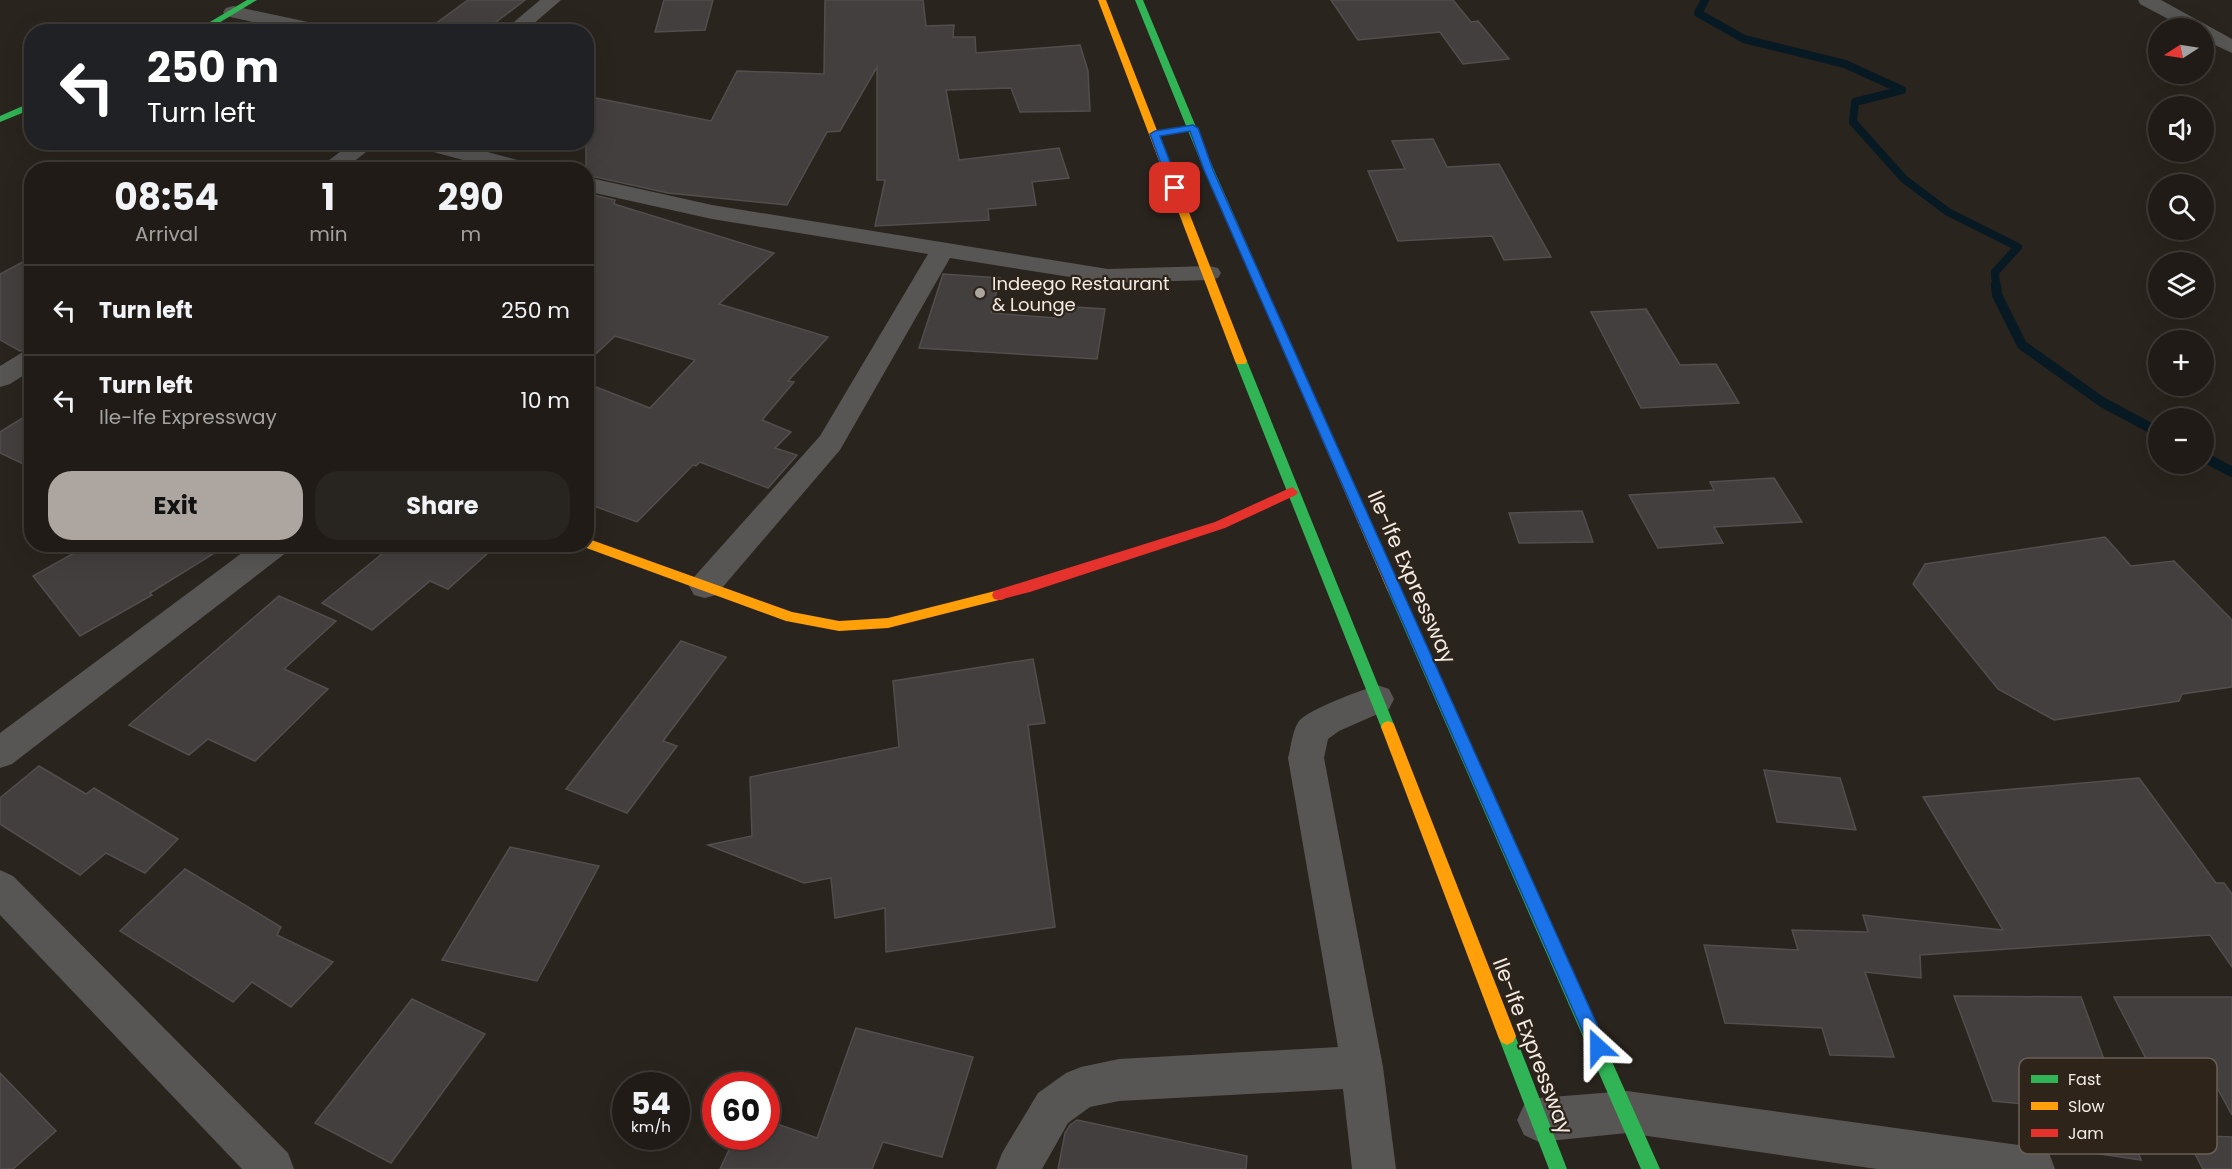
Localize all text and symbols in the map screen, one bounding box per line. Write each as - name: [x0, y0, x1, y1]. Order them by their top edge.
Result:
- north arrow: [2148, 18, 2214, 84]
- map controls: [2148, 18, 2214, 474]
- text: 250 m: [147, 38, 279, 97]
- icon: left: [48, 48, 126, 126]
- text: Turn left: [147, 94, 256, 131]
- button: sound: [2148, 96, 2214, 162]
- pin: [1149, 162, 1200, 213]
- icon: arrive: [1158, 171, 1191, 204]
- text: 08:54: [114, 172, 219, 223]
- text: 1: [322, 172, 335, 223]
- text: 290: [438, 172, 504, 223]
- button: search: [2148, 174, 2214, 240]
- text: Arrival: [135, 220, 198, 248]
- text: min: [309, 220, 347, 248]
- text: m: [460, 220, 481, 248]
- button: layers: [2148, 252, 2214, 318]
- place label: Indeego Restaurant & Lounge: [992, 271, 1170, 317]
- marker: Indeego Restaurant & Lounge: [973, 286, 987, 300]
- icon: left: [48, 294, 81, 327]
- text: Turn left: [99, 295, 193, 326]
- text: 250 m: [501, 295, 570, 326]
- button: +: [2148, 330, 2214, 396]
- text: Turn left: [99, 370, 193, 401]
- icon: left: [48, 384, 81, 417]
- text: 10 m: [521, 385, 570, 416]
- text: Ile-Ife Expressway: [99, 403, 277, 431]
- button: −: [2148, 408, 2214, 474]
- button: Exit: [48, 471, 303, 540]
- button: Share: [315, 471, 570, 540]
- street label: Ile-Ife Expressway: [1361, 486, 1463, 668]
- street label: Ile-Ife Expressway: [1486, 954, 1580, 1138]
- position arrow: [1566, 1015, 1630, 1079]
- legend: [2019, 1058, 2217, 1154]
- text: Fast: [2068, 1068, 2101, 1091]
- speed limit sign: 60: [702, 1072, 780, 1150]
- text: 54: [631, 1082, 671, 1125]
- text: Slow: [2068, 1095, 2105, 1118]
- text: km/h: [631, 1116, 671, 1137]
- text: Jam: [2068, 1122, 2104, 1145]

